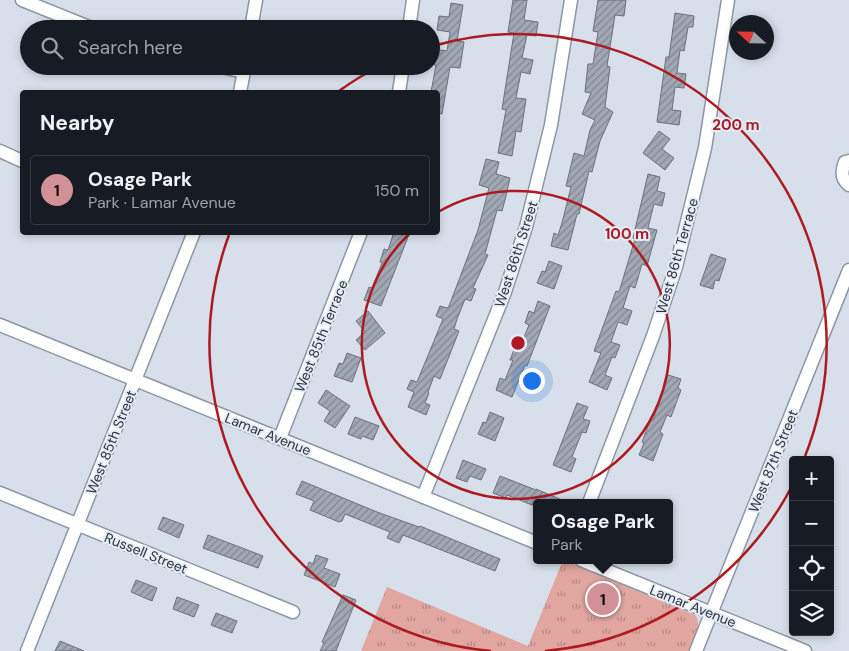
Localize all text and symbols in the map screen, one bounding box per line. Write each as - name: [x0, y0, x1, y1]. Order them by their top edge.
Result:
- north arrow: [729, 15, 774, 60]
- search box: [20, 20, 440, 75]
- icon: search: [38, 34, 66, 62]
- text: Search here: [78, 35, 183, 60]
- text: Nearby: [40, 109, 114, 137]
- text: 200 m: [712, 115, 760, 135]
- text: Osage Park: [88, 167, 192, 192]
- text: 1: [54, 180, 60, 201]
- text: 150 m: [375, 180, 419, 201]
- text: Park · Lamar Avenue: [88, 192, 236, 213]
- street label: West 86th Terrace: [652, 196, 702, 316]
- street label: West 86th Street: [490, 198, 542, 310]
- text: 100 m: [605, 224, 649, 244]
- street label: West 85th Terrace: [290, 277, 352, 395]
- centre of rings: [509, 334, 527, 352]
- your location: [519, 368, 545, 394]
- street label: West 85th Street: [82, 387, 140, 497]
- street label: West 87th Street: [744, 407, 802, 515]
- street label: Lamar Avenue: [222, 409, 314, 460]
- map controls: [789, 456, 834, 636]
- button: +: [789, 456, 834, 501]
- popup: [533, 499, 673, 564]
- button: −: [789, 501, 834, 546]
- text: Osage Park: [551, 509, 655, 534]
- street label: Russell Street: [102, 528, 190, 578]
- text: Park: [551, 534, 583, 555]
- button: locate: [789, 546, 834, 591]
- pin: 1: [587, 580, 619, 618]
- street label: Lamar Avenue: [647, 581, 739, 632]
- button: layers: [789, 591, 834, 636]

